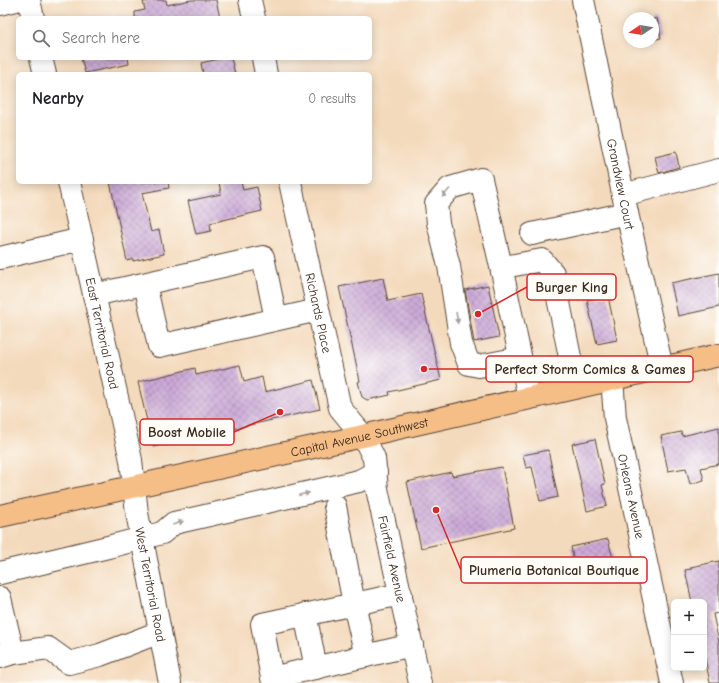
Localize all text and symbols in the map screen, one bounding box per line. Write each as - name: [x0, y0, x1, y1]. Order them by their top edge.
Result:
- north arrow: [623, 12, 659, 48]
- search box: [16, 16, 372, 60]
- icon: search: [30, 27, 52, 49]
- text: Search here: [62, 29, 140, 47]
- text: Nearby: [32, 89, 83, 108]
- text: 0 results: [308, 91, 356, 106]
- street label: Grandview Court: [604, 137, 638, 232]
- one-way arrow: [441, 188, 450, 199]
- street label: Richards Place: [303, 271, 335, 355]
- callout: Burger King: [527, 274, 616, 300]
- street label: East Territorial Road: [83, 276, 122, 391]
- text: Burger King: [536, 279, 608, 296]
- one-way arrow: [454, 312, 460, 324]
- callout: Perfect Storm Comics & Games: [486, 356, 693, 382]
- text: Perfect Storm Comics & Games: [495, 361, 685, 378]
- street label: Capital Avenue Southwest: [289, 414, 431, 459]
- callout: Boost Mobile: [140, 419, 234, 445]
- text: Boost Mobile: [148, 424, 226, 441]
- street label: Orleans Avenue: [615, 452, 648, 540]
- one-way arrow: [298, 490, 310, 496]
- street label: Fairfield Avenue: [376, 514, 409, 604]
- one-way arrow: [172, 520, 184, 526]
- street label: West Territorial Road: [132, 526, 169, 643]
- callout: Plumeria Botanical Boutique: [461, 557, 647, 583]
- text: Plumeria Botanical Boutique: [469, 562, 639, 579]
- map controls: [671, 599, 707, 671]
- button: +: [671, 599, 707, 635]
- button: −: [671, 635, 707, 671]

